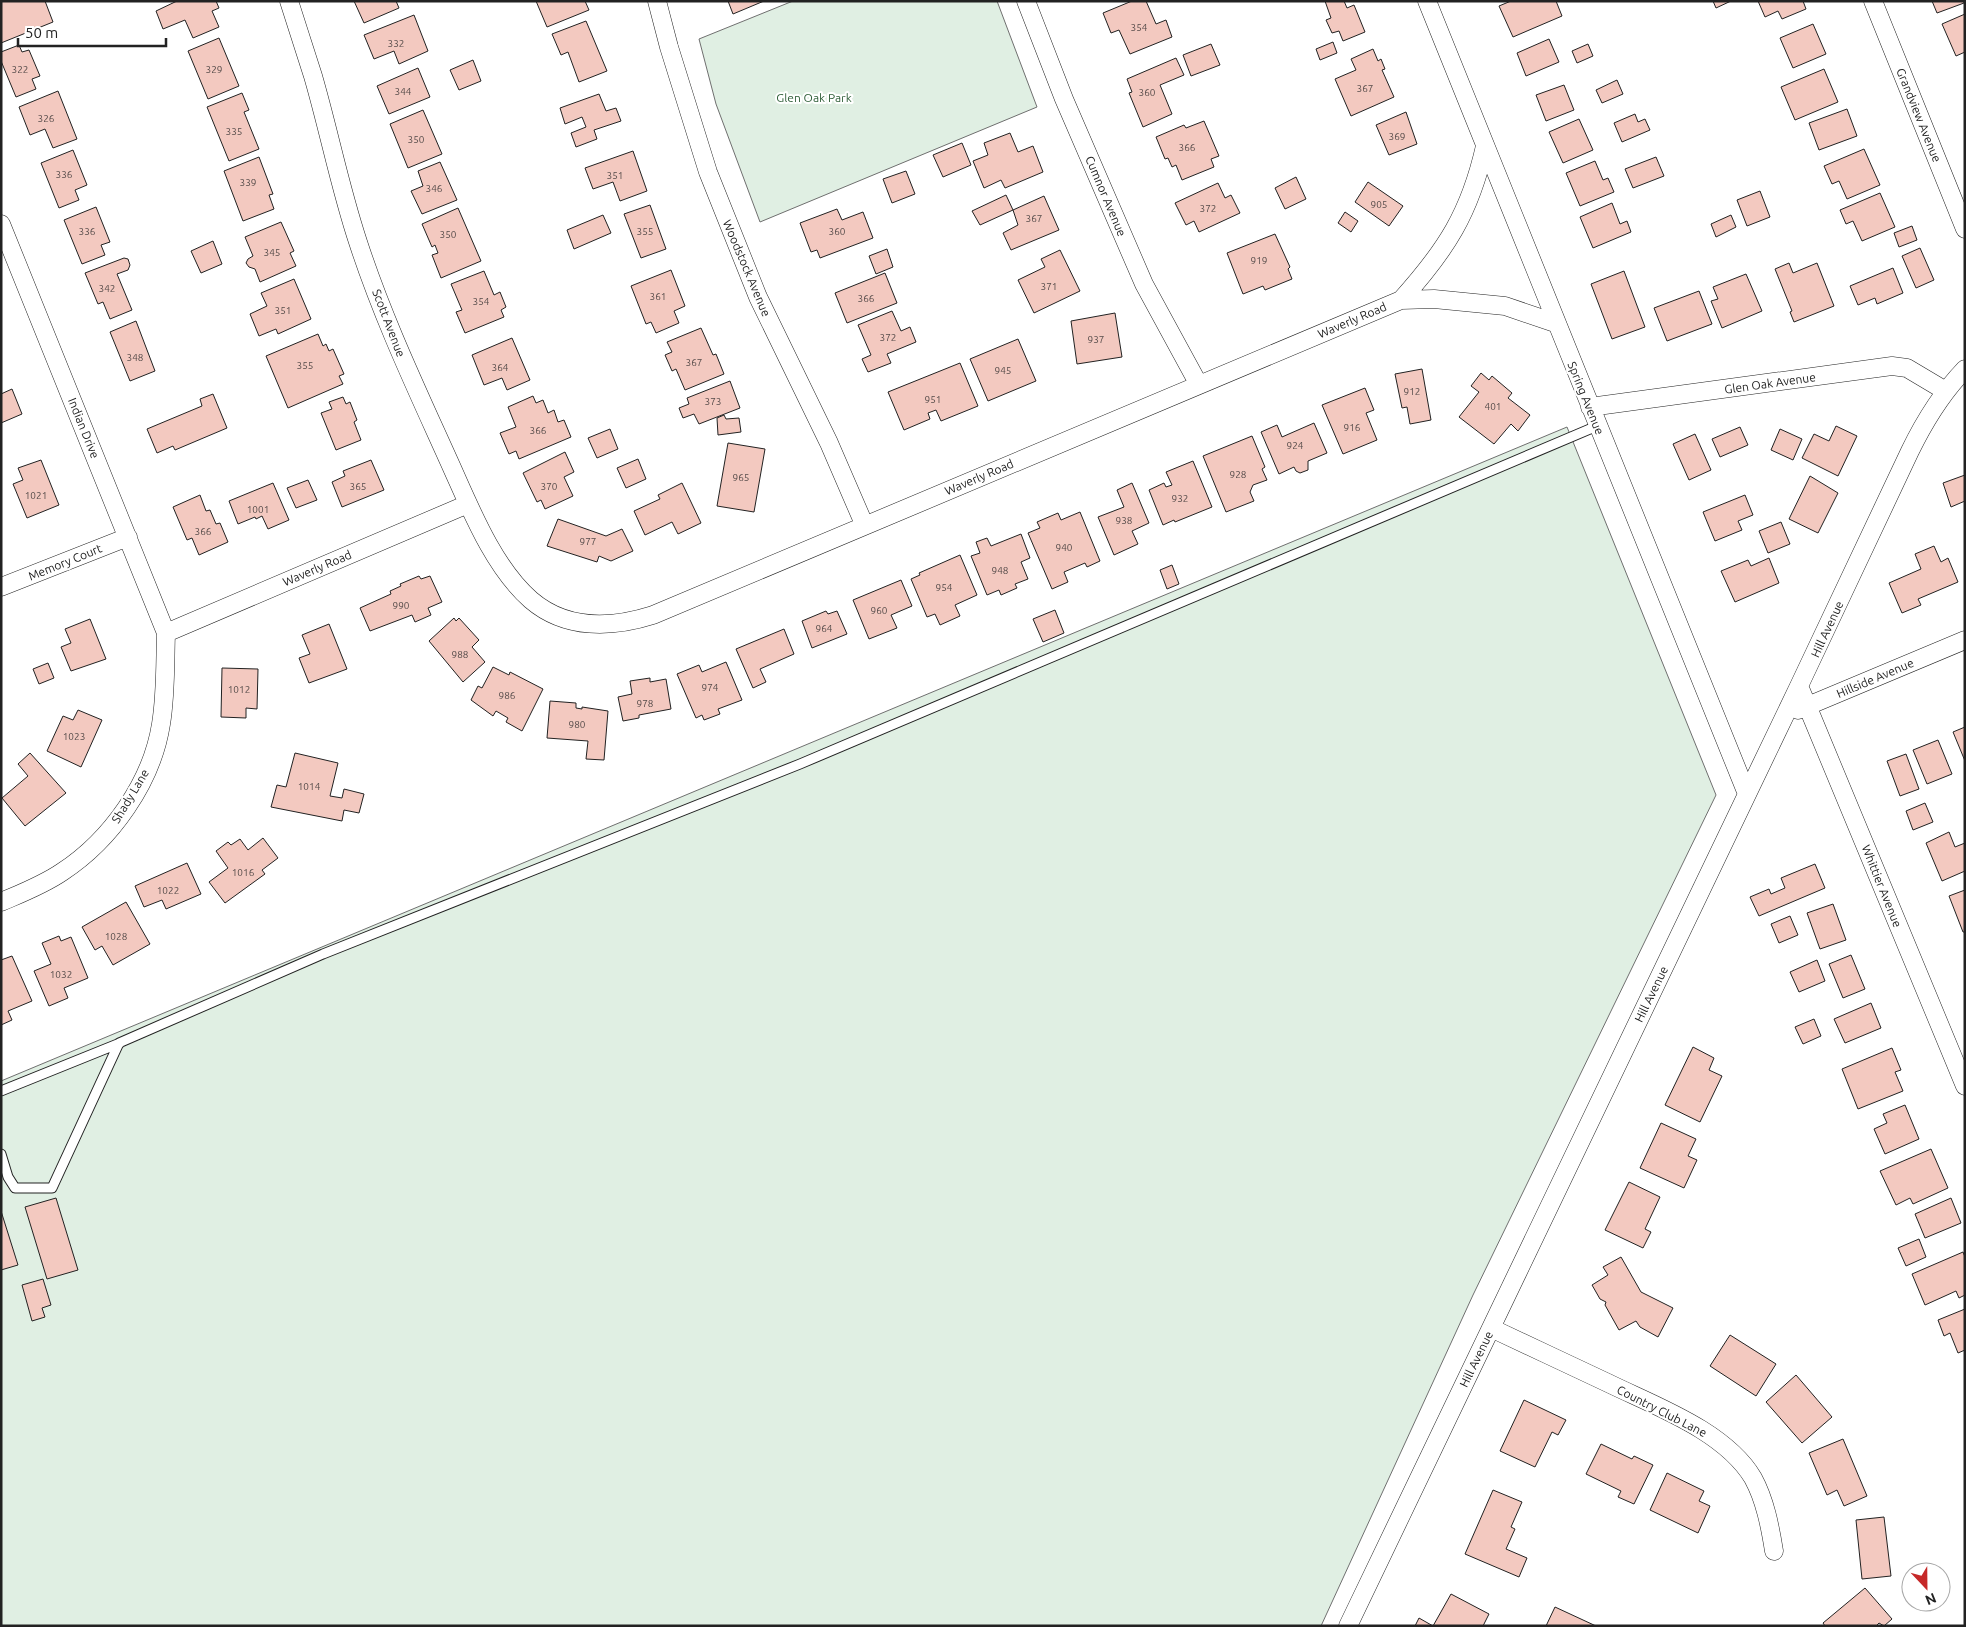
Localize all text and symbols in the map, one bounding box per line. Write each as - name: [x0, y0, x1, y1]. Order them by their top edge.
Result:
- scale bar: [18, 15, 165, 47]
- house number: 354: [1131, 22, 1148, 33]
- text: 50 m: [25, 24, 58, 41]
- house number: 332: [388, 38, 404, 49]
- house number: 322: [12, 64, 28, 75]
- house number: 329: [206, 64, 222, 75]
- street label: Grandview Avenue: [1894, 66, 1944, 164]
- house number: 367: [1357, 83, 1373, 94]
- house number: 344: [395, 86, 412, 97]
- house number: 360: [1139, 87, 1156, 98]
- park label: Glen Oak Park: [776, 91, 852, 104]
- house number: 326: [38, 113, 55, 124]
- house number: 335: [226, 126, 242, 137]
- house number: 369: [1389, 131, 1405, 142]
- house number: 350: [408, 134, 425, 145]
- house number: 366: [1179, 142, 1196, 153]
- street label: Cumnor Avenue: [1083, 154, 1129, 238]
- house number: 336: [56, 169, 73, 180]
- house number: 351: [607, 170, 623, 181]
- house number: 339: [240, 177, 256, 188]
- house number: 346: [426, 183, 443, 194]
- house number: 905: [1371, 199, 1387, 210]
- house number: 372: [1200, 203, 1216, 214]
- house number: 367: [1026, 213, 1042, 224]
- street label: Woodstock Avenue: [721, 218, 773, 318]
- house number: 336: [79, 226, 96, 237]
- house number: 355: [637, 226, 653, 237]
- house number: 360: [829, 226, 846, 237]
- house number: 350: [440, 229, 457, 240]
- house number: 345: [264, 247, 280, 258]
- house number: 919: [1251, 255, 1267, 266]
- house number: 371: [1041, 281, 1057, 292]
- house number: 342: [99, 283, 115, 294]
- street label: Scott Avenue: [370, 287, 408, 359]
- house number: 361: [650, 291, 666, 302]
- house number: 366: [858, 293, 875, 304]
- house number: 354: [473, 296, 490, 307]
- street label: Waverly Road: [1316, 300, 1388, 340]
- house number: 351: [275, 305, 291, 316]
- house number: 372: [880, 332, 896, 343]
- house number: 937: [1088, 334, 1104, 345]
- house number: 348: [127, 352, 144, 363]
- house number: 367: [686, 357, 702, 368]
- house number: 355: [297, 360, 313, 371]
- street label: Spring Avenue: [1565, 360, 1607, 436]
- house number: 364: [492, 362, 509, 373]
- house number: 945: [995, 365, 1011, 376]
- street label: Glen Oak Avenue: [1724, 370, 1816, 396]
- house number: 912: [1404, 386, 1420, 397]
- house number: 951: [925, 394, 941, 405]
- street label: Indian Drive: [66, 396, 102, 460]
- house number: 373: [705, 396, 721, 407]
- house number: 401: [1485, 401, 1501, 412]
- house number: 916: [1344, 422, 1361, 433]
- house number: 366: [530, 425, 547, 436]
- house number: 924: [1287, 440, 1304, 451]
- street label: Waverly Road: [943, 457, 1015, 497]
- house number: 928: [1230, 469, 1247, 480]
- house number: 965: [733, 472, 749, 483]
- house number: 365: [350, 481, 366, 492]
- house number: 370: [541, 481, 558, 492]
- house number: 1021: [25, 490, 47, 501]
- house number: 932: [1172, 493, 1188, 504]
- house number: 1001: [247, 504, 269, 515]
- house number: 938: [1116, 515, 1133, 526]
- house number: 366: [195, 526, 212, 537]
- house number: 977: [580, 536, 596, 547]
- street label: Memory Court: [26, 541, 104, 583]
- house number: 940: [1056, 542, 1073, 553]
- street label: Waverly Road: [281, 548, 353, 588]
- house number: 948: [992, 565, 1009, 576]
- house number: 954: [936, 582, 953, 593]
- street label: Hill Avenue: [1808, 599, 1846, 659]
- house number: 990: [393, 600, 410, 611]
- house number: 960: [871, 605, 888, 616]
- house number: 964: [816, 623, 833, 634]
- house number: 988: [452, 649, 469, 660]
- street label: Hillside Avenue: [1834, 656, 1916, 700]
- house number: 974: [702, 682, 719, 693]
- house number: 1012: [228, 684, 250, 695]
- house number: 986: [499, 690, 516, 701]
- house number: 978: [637, 698, 654, 709]
- house number: 980: [569, 719, 586, 730]
- house number: 1023: [63, 731, 85, 742]
- street label: Shady Lane: [109, 767, 151, 825]
- house number: 1014: [298, 781, 321, 792]
- street label: Whittier Avenue: [1860, 843, 1904, 929]
- house number: 1016: [232, 867, 255, 878]
- house number: 1022: [157, 885, 179, 896]
- house number: 1028: [105, 931, 128, 942]
- street label: Hill Avenue: [1632, 964, 1670, 1024]
- house number: 1032: [50, 969, 72, 980]
- street label: Hill Avenue: [1457, 1329, 1495, 1389]
- street label: Country Club Lane: [1615, 1383, 1709, 1439]
- north arrow: [1901, 1562, 1951, 1612]
- text: N: [1923, 1590, 1939, 1608]

